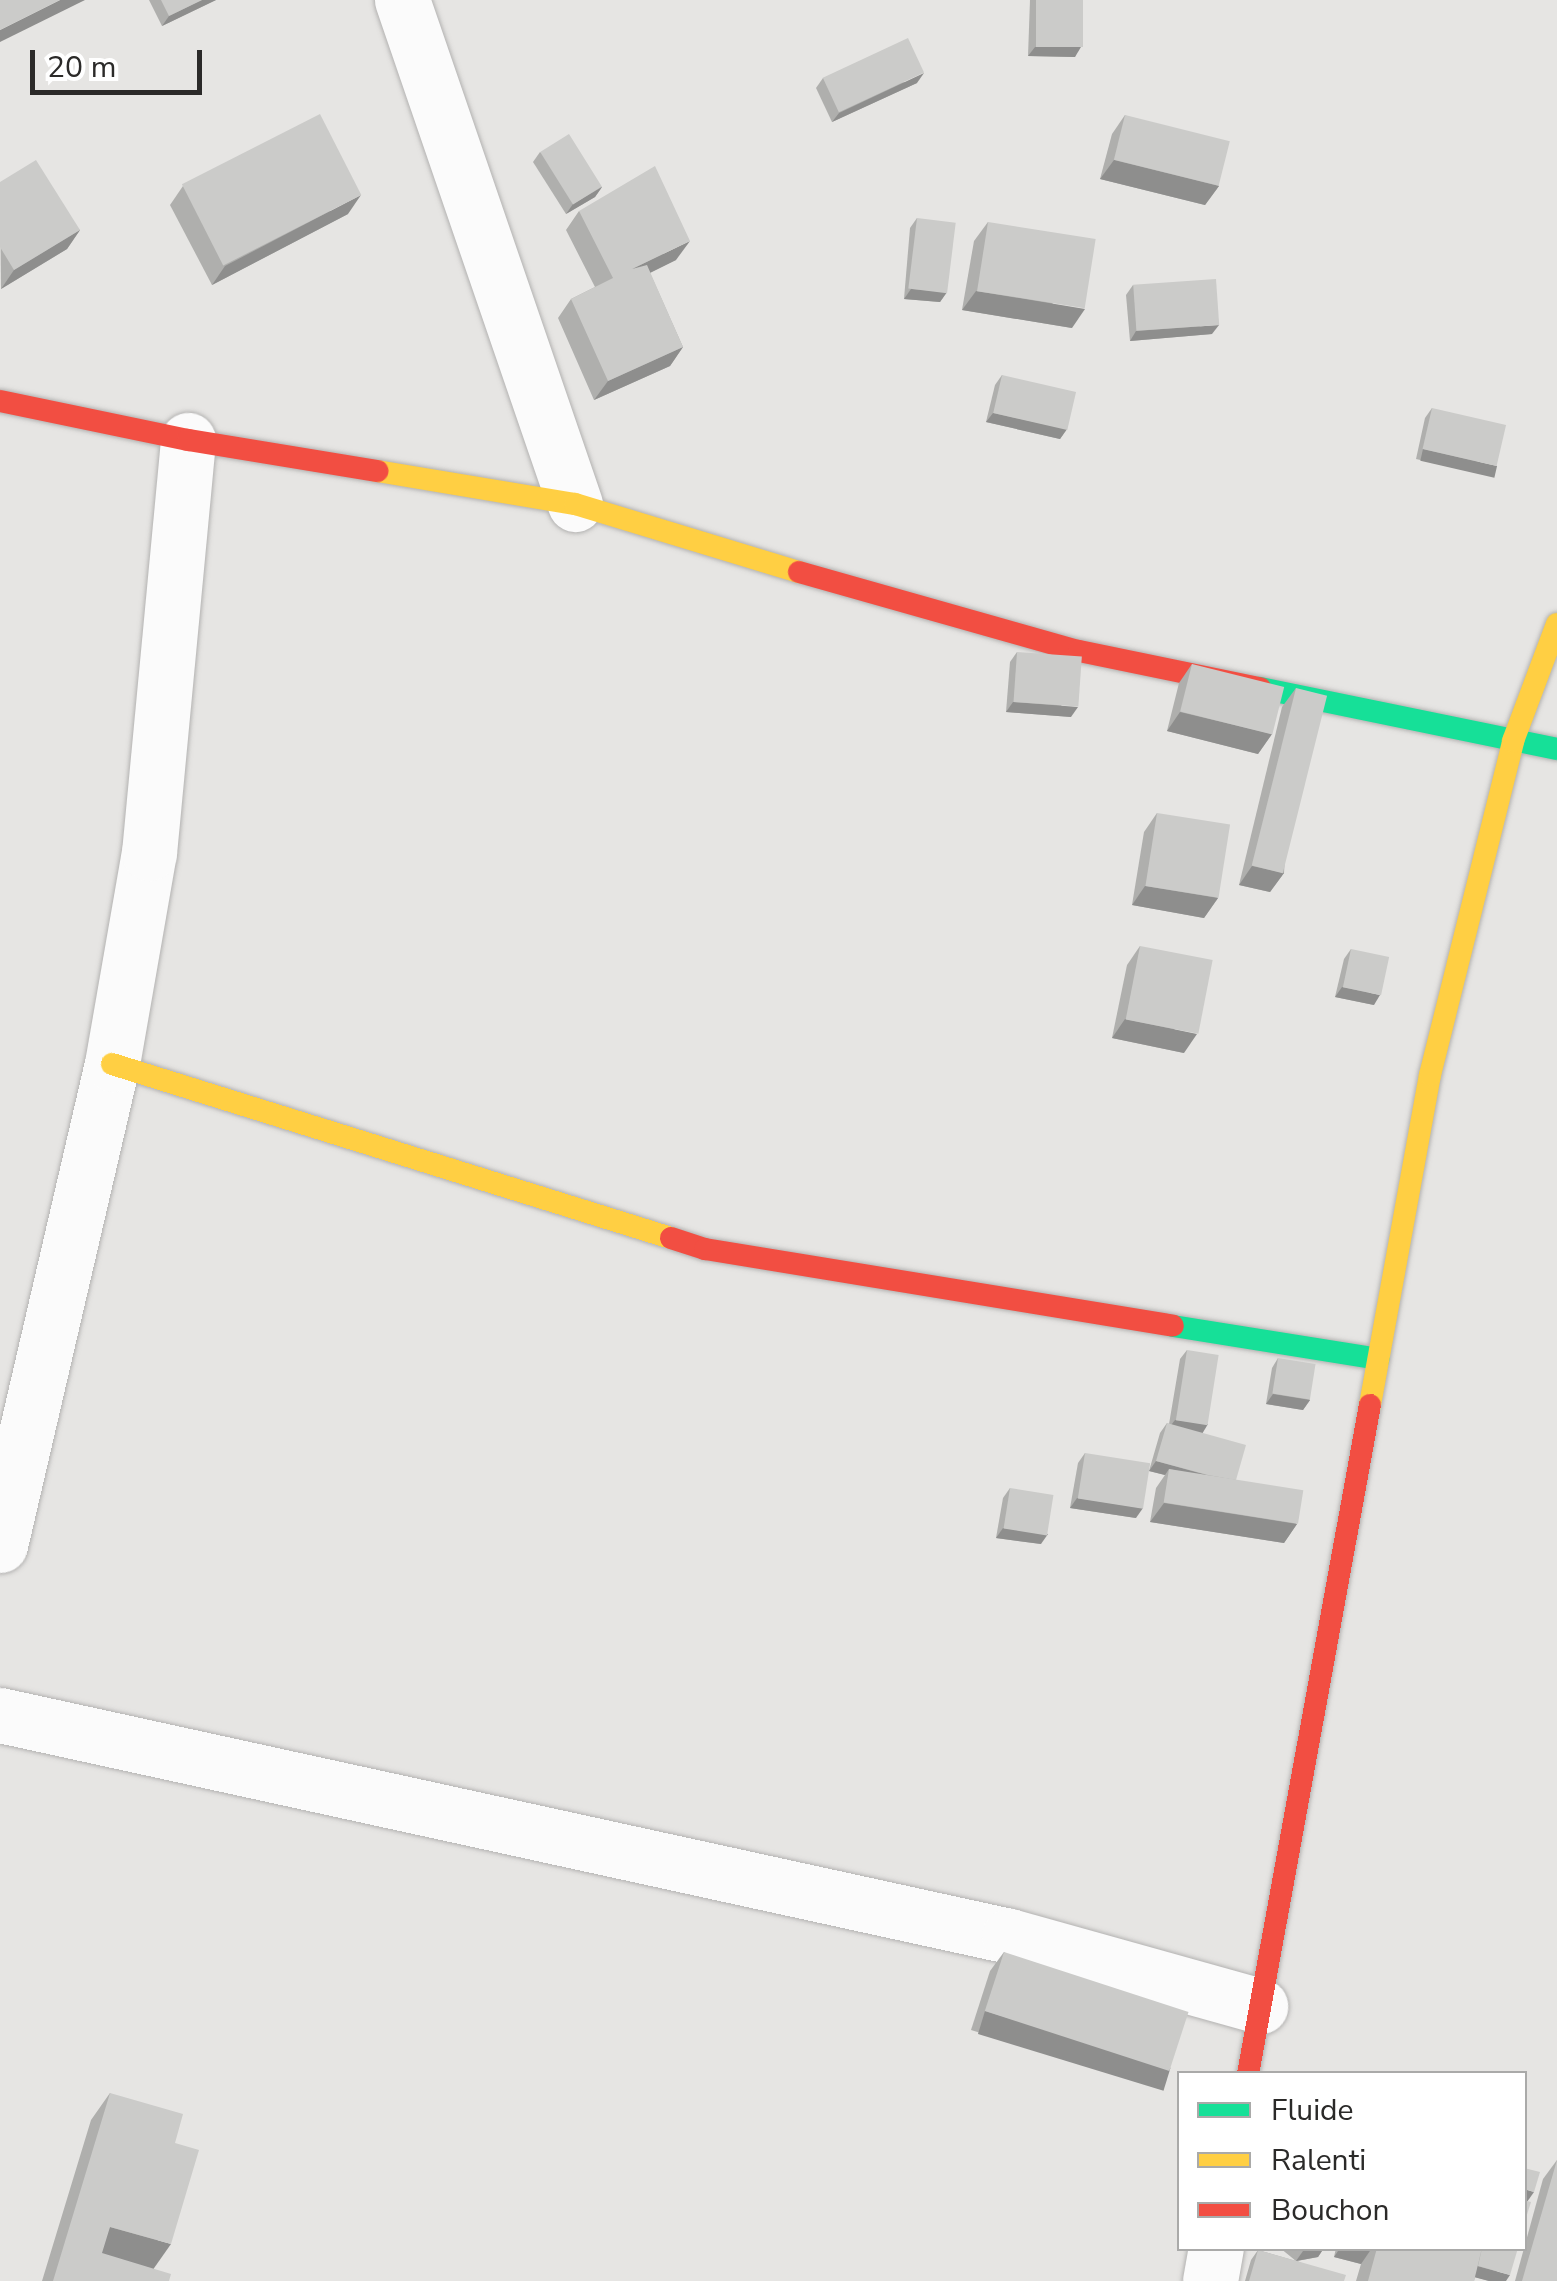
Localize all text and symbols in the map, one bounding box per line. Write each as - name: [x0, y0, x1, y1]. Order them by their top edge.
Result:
- scale bar: [35, 30, 208, 92]
- text: 20 m: [47, 47, 116, 88]
- legend: [1177, 2071, 1527, 2251]
- text: Fluide: [1271, 2090, 1354, 2131]
- text: Ralenti: [1271, 2140, 1366, 2181]
- text: Bouchon: [1271, 2190, 1389, 2231]

